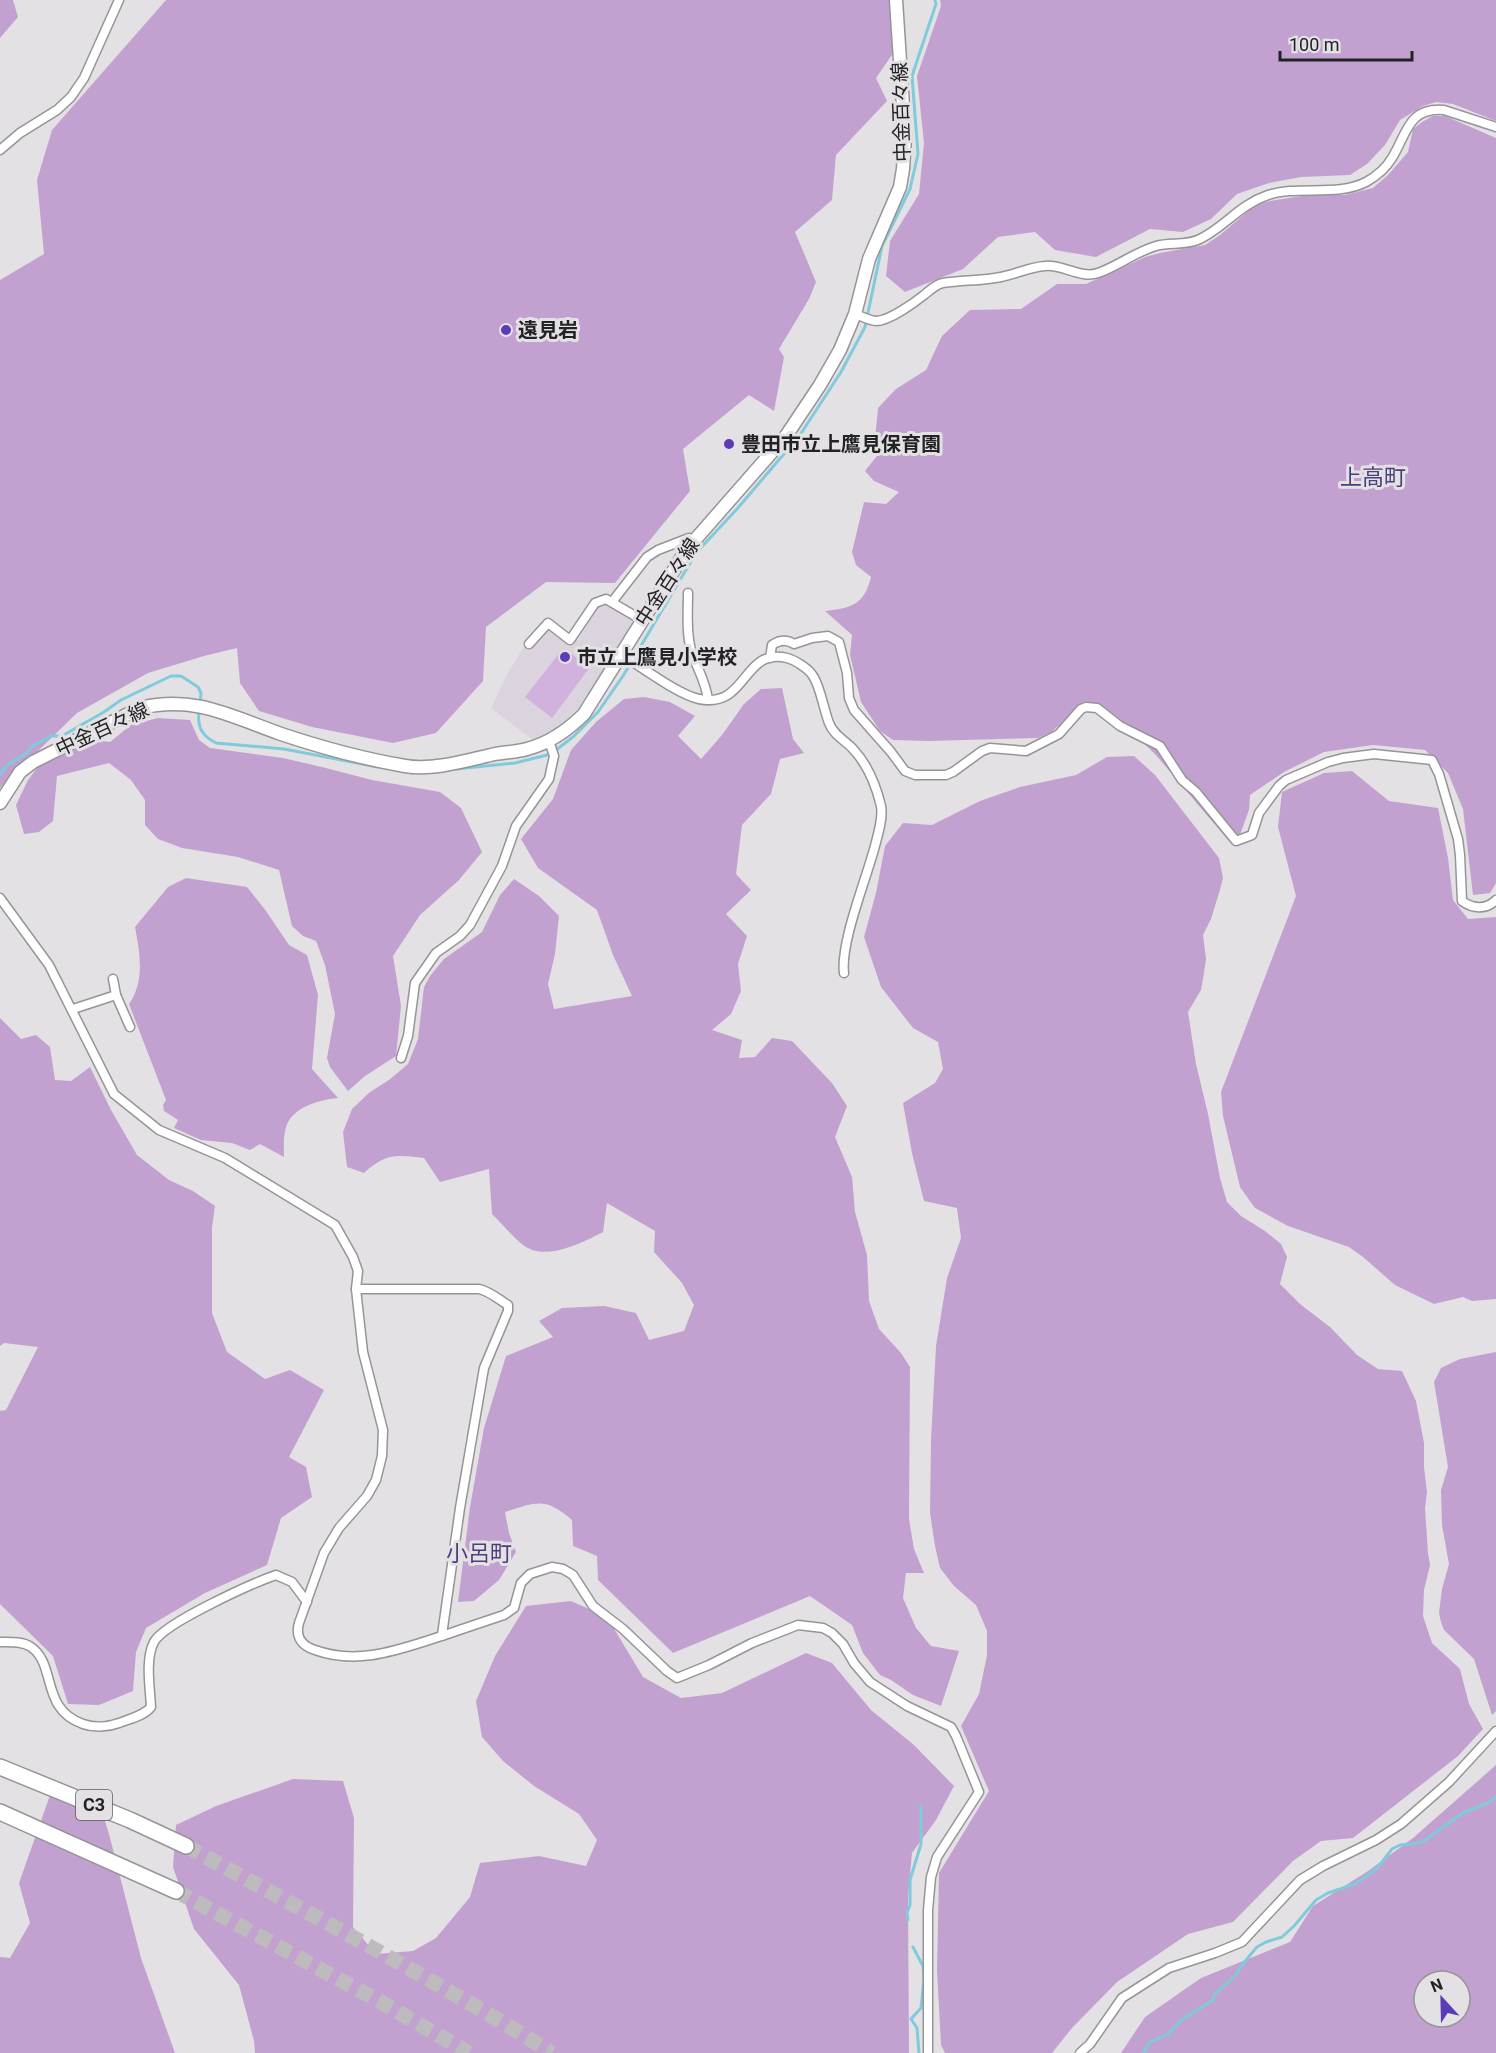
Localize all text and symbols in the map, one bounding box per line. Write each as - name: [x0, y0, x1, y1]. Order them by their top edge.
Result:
- scale bar: [1280, 24, 1412, 62]
- text: 100 m: [1289, 34, 1340, 55]
- street label: 中金百々線: [887, 62, 915, 162]
- place label: 遠見岩: [518, 318, 578, 342]
- marker: 遠見岩: [499, 323, 513, 337]
- place label: 豊田市立上鷹見保育園: [741, 432, 941, 456]
- marker: 豊田市立上鷹見保育園: [722, 437, 736, 451]
- district label: 上高町: [1340, 465, 1406, 490]
- street label: 中金百々線: [630, 534, 704, 630]
- place label: 市立上鷹見小学校: [577, 645, 737, 669]
- marker: 市立上鷹見小学校: [558, 650, 572, 664]
- street label: 中金百々線: [52, 697, 152, 761]
- district label: 小呂町: [446, 1541, 512, 1566]
- road number: C3: [76, 1790, 112, 1820]
- north arrow: [1412, 1969, 1472, 2029]
- text: N: [1428, 1975, 1445, 1996]

